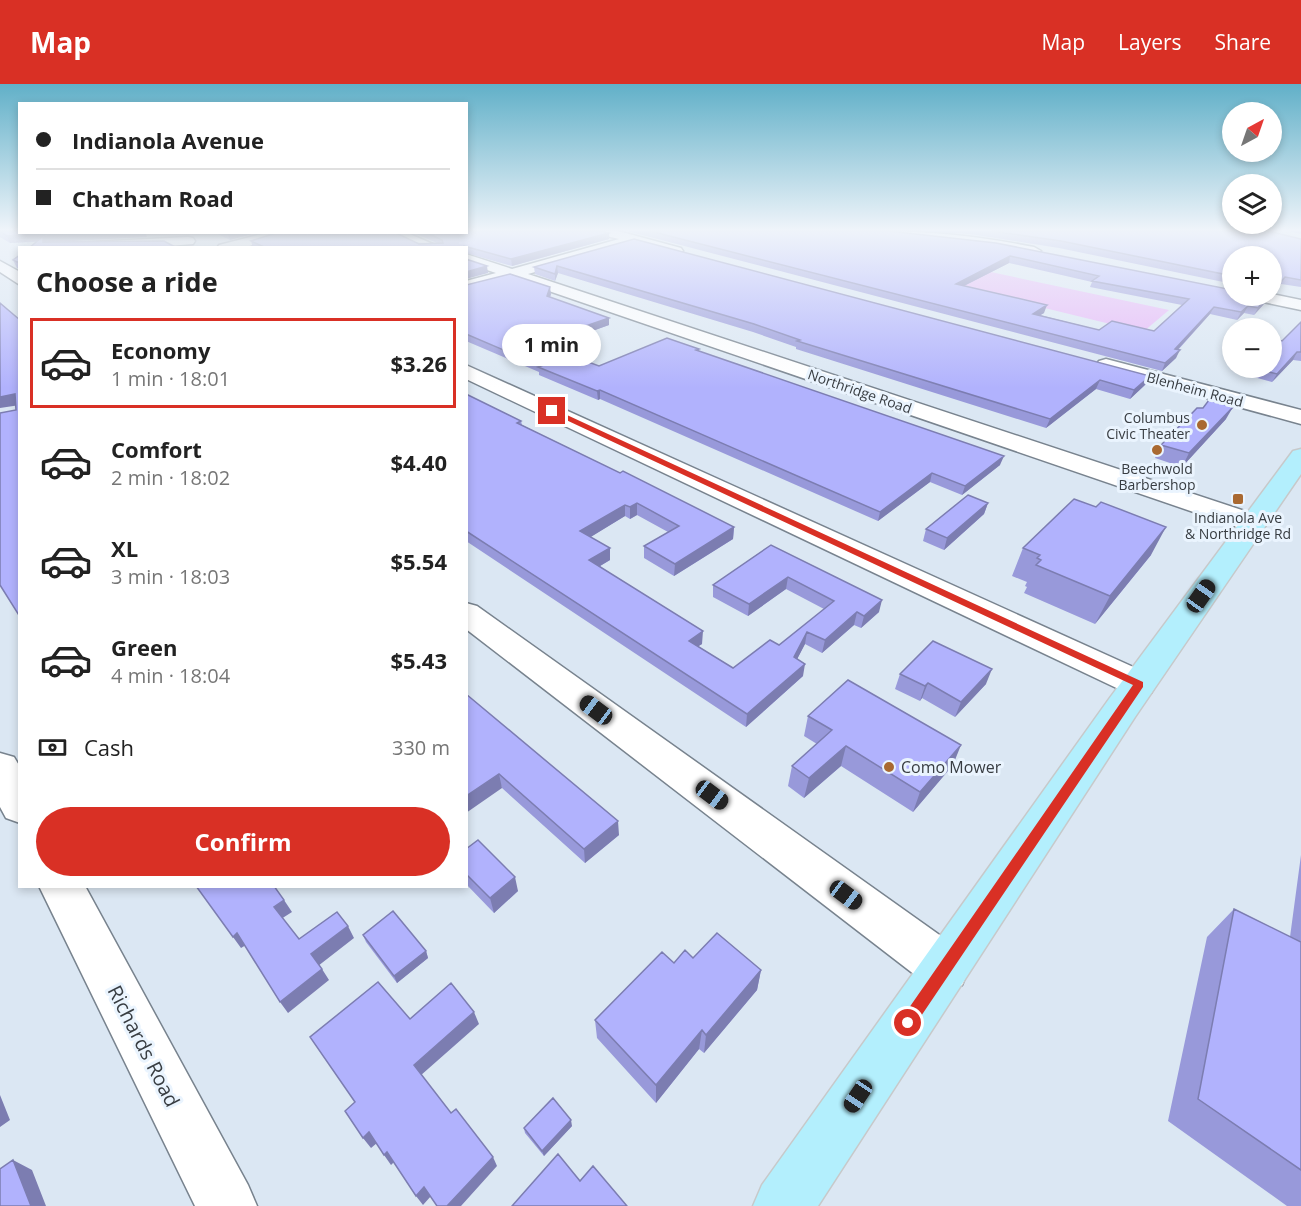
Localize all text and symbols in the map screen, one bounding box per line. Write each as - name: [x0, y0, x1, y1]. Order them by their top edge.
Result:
- text: Map: [30, 23, 91, 61]
- text: Map: [1042, 28, 1085, 56]
- text: Layers: [1118, 28, 1182, 56]
- text: Share: [1215, 28, 1271, 56]
- north arrow: [1222, 102, 1282, 162]
- map controls: [1222, 102, 1282, 378]
- text: Indianola Avenue: [72, 125, 264, 155]
- button: layers: [1222, 174, 1282, 234]
- text: Chatham Road: [72, 183, 234, 213]
- button: +: [1222, 246, 1282, 306]
- text: Choose a ride: [36, 263, 218, 300]
- button: −: [1222, 318, 1282, 378]
- callout: 1 min: [502, 324, 602, 366]
- text: 1 min: [524, 331, 579, 358]
- text: Economy: [111, 335, 210, 365]
- icon: car: [39, 336, 93, 390]
- text: $3.26: [390, 348, 447, 378]
- street label: Northridge Road: [806, 364, 914, 418]
- text: 1 min · 18:01: [111, 365, 230, 392]
- street label: Blenheim Road: [1145, 367, 1245, 411]
- route end: [538, 397, 565, 424]
- place label: Columbus Civic Theater: [1106, 408, 1190, 443]
- marker: Columbus Civic Theater: [1195, 418, 1209, 432]
- text: Comfort: [111, 434, 202, 464]
- icon: car: [39, 435, 93, 489]
- marker: Beechwold Barbershop: [1150, 443, 1164, 457]
- text: $4.40: [390, 447, 447, 477]
- place label: Beechwold Barbershop: [1119, 459, 1195, 494]
- text: 2 min · 18:02: [111, 464, 230, 491]
- marker: Indianola Ave & Northridge Rd: [1231, 492, 1245, 506]
- place label: Indianola Ave & Northridge Rd: [1185, 508, 1291, 543]
- text: XL: [111, 533, 138, 563]
- icon: car: [39, 534, 93, 588]
- text: $5.54: [390, 546, 447, 576]
- text: 3 min · 18:03: [111, 563, 230, 590]
- car: [1183, 576, 1219, 616]
- text: Green: [111, 632, 177, 662]
- icon: car: [39, 633, 93, 687]
- text: $5.43: [390, 645, 447, 675]
- text: 4 min · 18:04: [111, 662, 230, 689]
- car: [576, 692, 616, 728]
- icon: cash: [36, 731, 69, 764]
- text: Cash: [84, 732, 134, 762]
- text: 330 m: [392, 734, 450, 761]
- place label: Como Mower: [901, 756, 1002, 778]
- marker: Como Mower: [882, 760, 896, 774]
- car: [692, 777, 732, 813]
- button: Confirm: [36, 807, 450, 876]
- car: [826, 877, 866, 913]
- street label: Richards Road: [102, 981, 186, 1111]
- route start: [894, 1009, 921, 1036]
- car: [840, 1076, 876, 1116]

